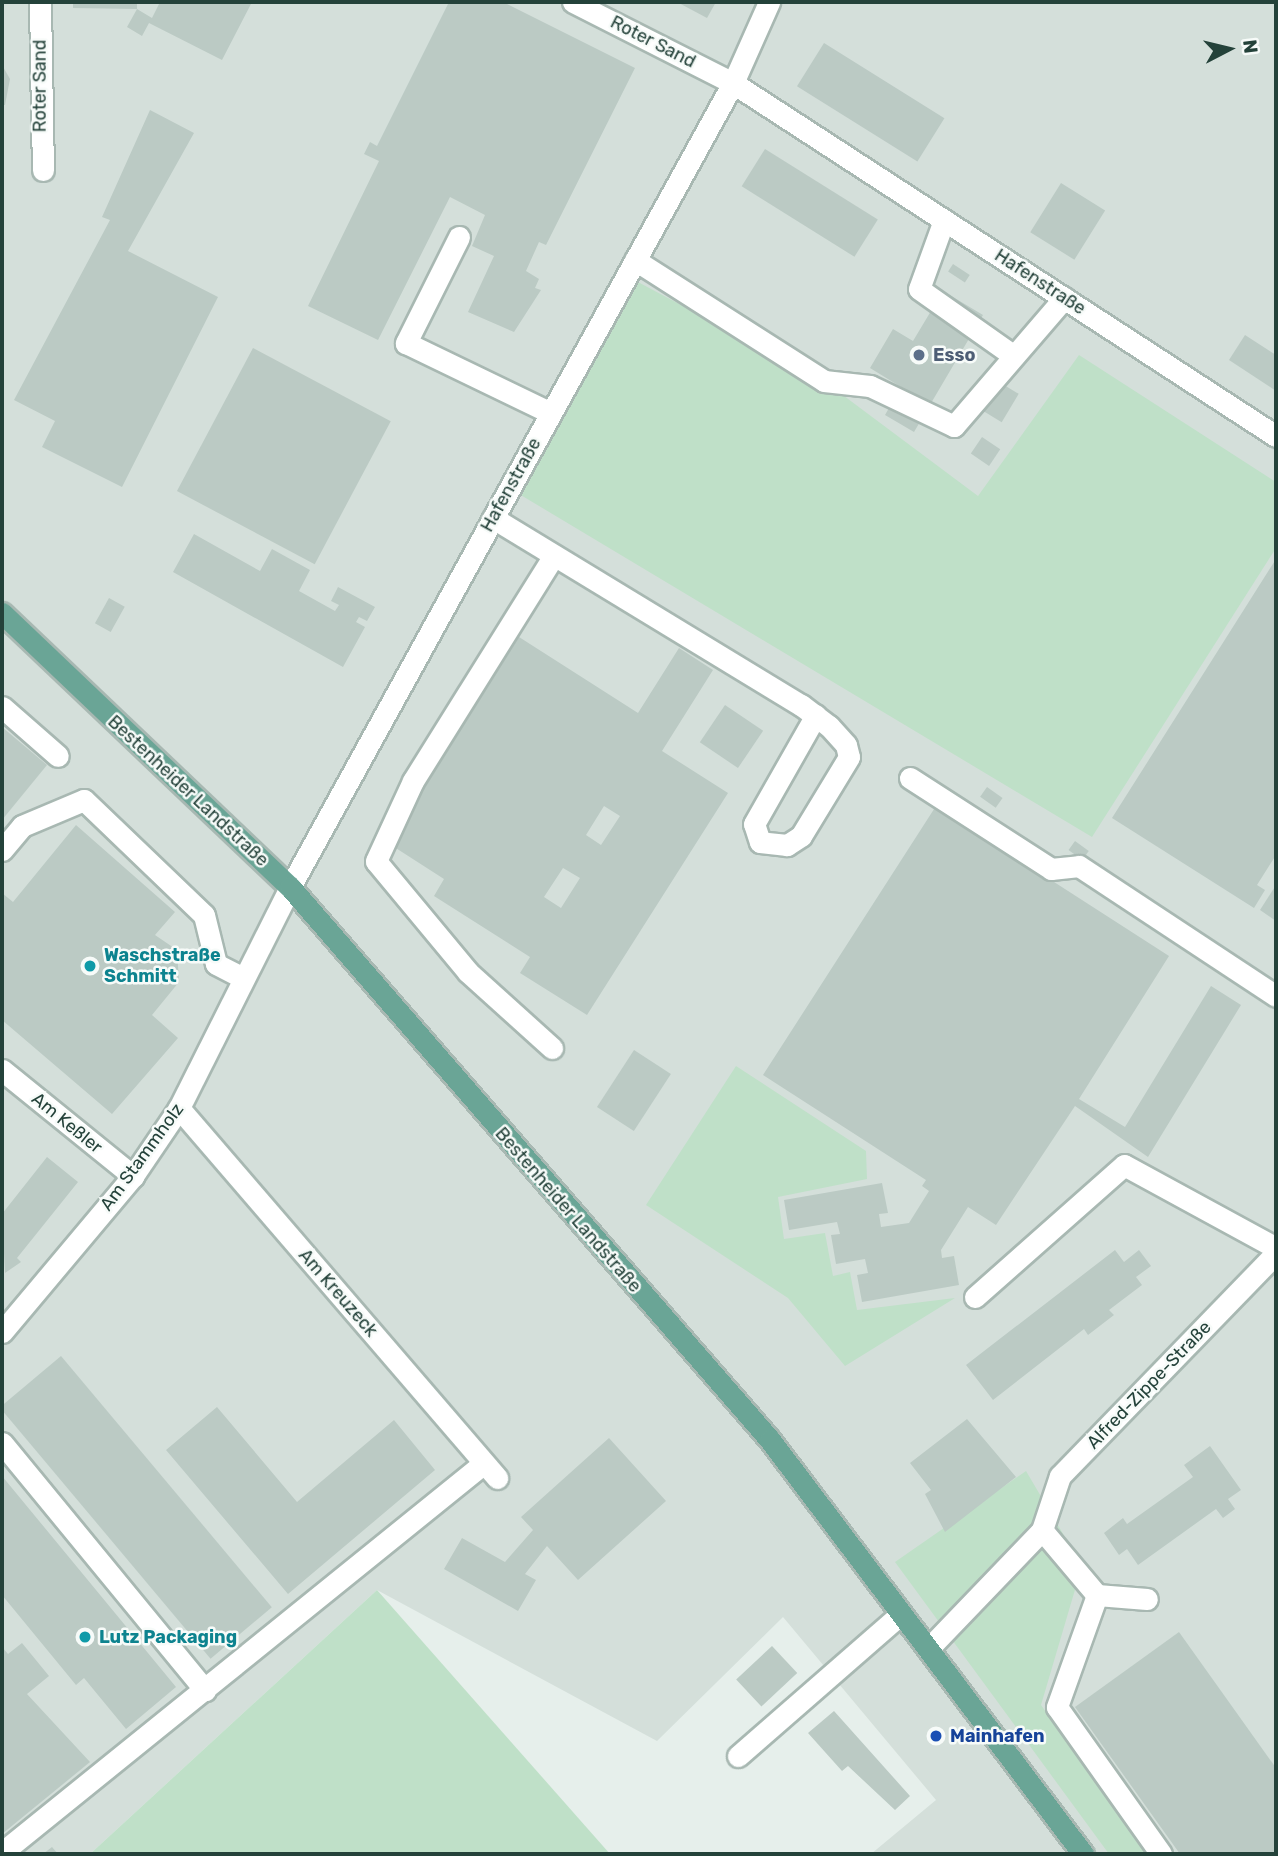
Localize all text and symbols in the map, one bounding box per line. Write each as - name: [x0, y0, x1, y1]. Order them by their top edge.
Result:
- street label: Roter Sand: [607, 11, 699, 73]
- north arrow: [1194, 14, 1264, 84]
- text: N: [1238, 38, 1263, 55]
- street label: Roter Sand: [29, 39, 51, 133]
- street label: Hafenstraße: [991, 245, 1089, 319]
- place label: Esso: [933, 344, 975, 366]
- marker: Esso: [911, 347, 927, 363]
- street label: Hafenstraße: [476, 434, 546, 536]
- street label: Bestenheider Landstraße: [103, 711, 273, 871]
- place label: Waschstraße Schmitt: [104, 945, 221, 988]
- marker: Waschstraße Schmitt: [82, 958, 98, 974]
- street label: Am Keßler: [27, 1088, 107, 1158]
- street label: Am Stammholz: [96, 1099, 188, 1215]
- street label: Bestenheider Landstraße: [490, 1123, 646, 1297]
- street label: Am Kreuzeck: [294, 1245, 382, 1341]
- street label: Alfred-Zippe-Straße: [1082, 1317, 1216, 1453]
- place label: Lutz Packaging: [99, 1626, 237, 1648]
- marker: Lutz Packaging: [77, 1629, 93, 1645]
- place label: Mainhafen: [950, 1725, 1045, 1747]
- marker: Mainhafen: [928, 1728, 944, 1744]

